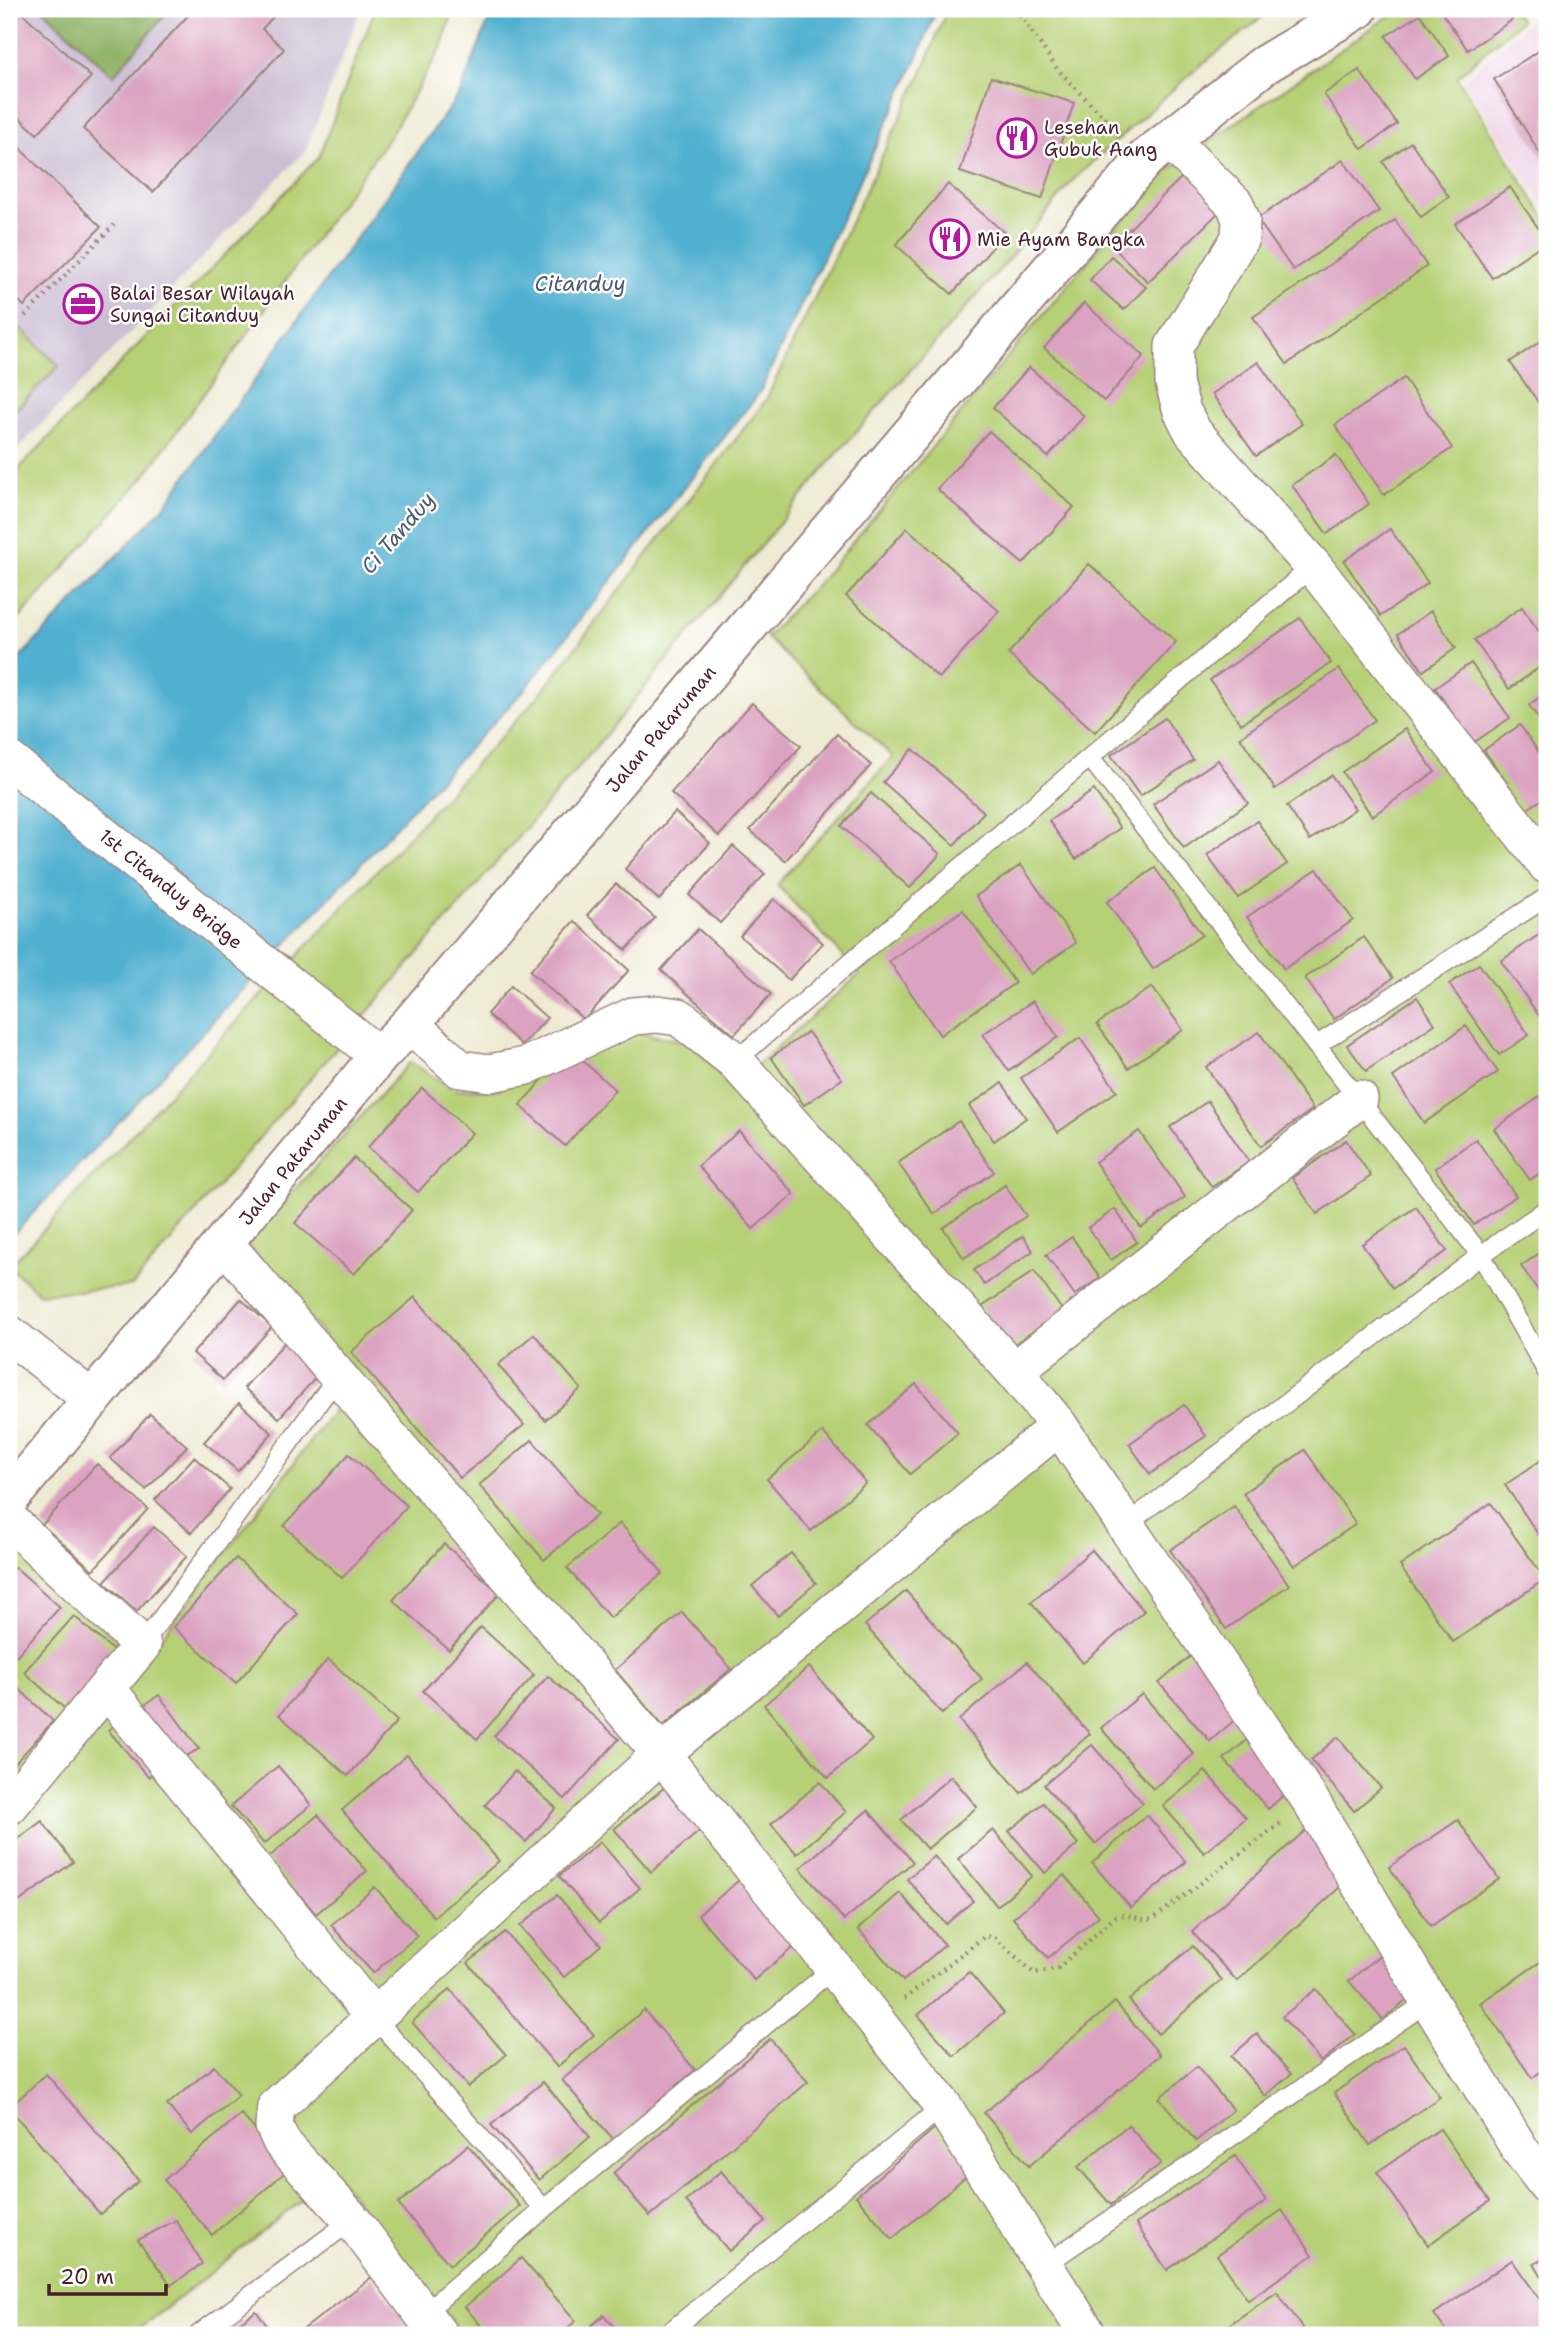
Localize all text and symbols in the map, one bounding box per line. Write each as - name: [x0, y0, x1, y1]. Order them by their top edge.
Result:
- place label: Lesehan Gubuk Aang: [1044, 115, 1157, 162]
- restaurant icon: Lesehan Gubuk Aang: [996, 117, 1038, 159]
- restaurant icon: Mie Ayam Bangka: [929, 218, 971, 260]
- place label: Mie Ayam Bangka: [977, 227, 1145, 252]
- water label: Citanduy: [534, 270, 626, 298]
- place label: Balai Besar Wilayah Sungai Citanduy: [110, 281, 295, 328]
- office icon: Balai Besar Wilayah Sungai Citanduy: [62, 283, 104, 325]
- water label: Ci Tanduy: [355, 486, 441, 580]
- street label: Jalan Pataruman: [600, 660, 722, 798]
- street label: 1st Citanduy Bridge: [94, 823, 248, 955]
- street label: Jalan Pataruman: [233, 1091, 353, 1231]
- scale bar: [49, 2253, 166, 2297]
- text: 20 m: [60, 2263, 114, 2291]

